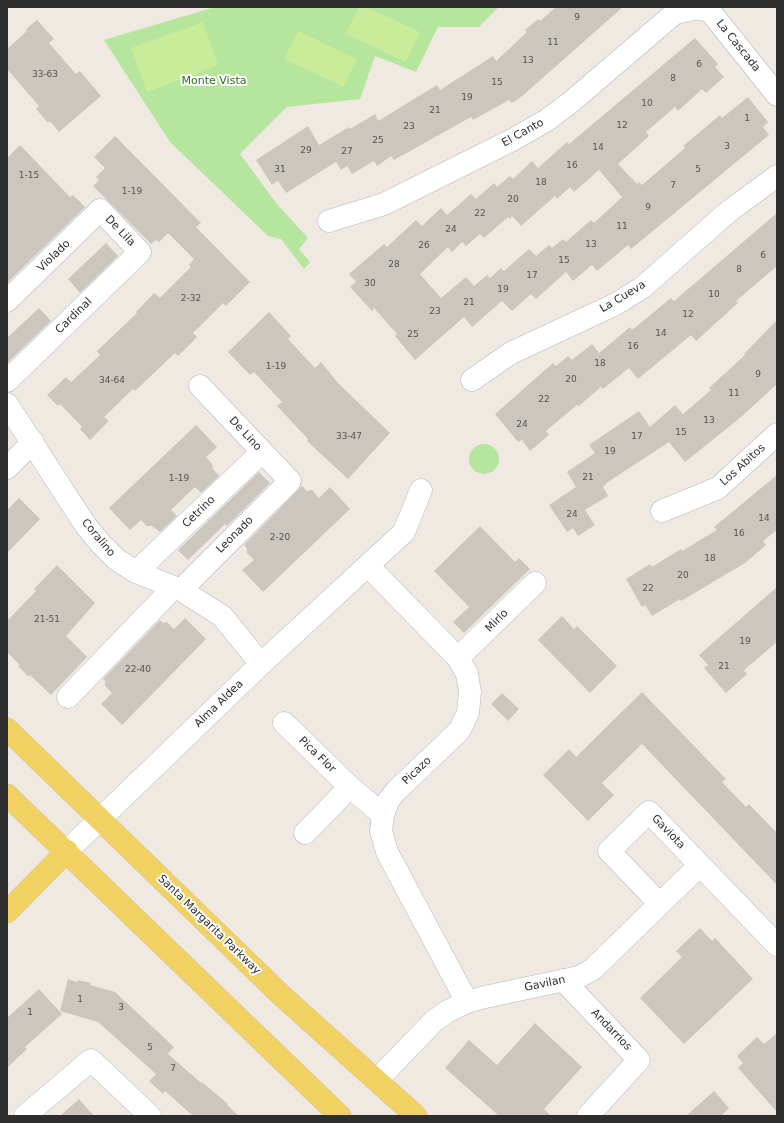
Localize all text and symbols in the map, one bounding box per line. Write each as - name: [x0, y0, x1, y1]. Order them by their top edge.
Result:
- house number: 9: [574, 13, 580, 23]
- street label: La Cascada: [713, 17, 763, 75]
- house number: 11: [547, 38, 559, 48]
- house number: 13: [522, 56, 534, 66]
- house number: 6: [696, 60, 702, 70]
- house number: 33-63: [32, 70, 58, 80]
- park label: Monte Vista: [182, 74, 246, 88]
- house number: 8: [670, 74, 676, 84]
- house number: 15: [491, 78, 503, 88]
- house number: 19: [461, 93, 473, 103]
- house number: 10: [641, 99, 653, 109]
- house number: 21: [429, 106, 441, 116]
- house number: 1: [744, 114, 750, 124]
- street label: El Canto: [500, 116, 546, 150]
- house number: 12: [616, 121, 628, 131]
- house number: 23: [403, 122, 415, 132]
- house number: 25: [372, 136, 384, 146]
- house number: 3: [724, 142, 730, 152]
- house number: 14: [592, 143, 604, 153]
- house number: 29: [300, 146, 312, 156]
- house number: 27: [341, 147, 353, 157]
- house number: 16: [566, 161, 578, 171]
- house number: 31: [274, 165, 286, 175]
- house number: 5: [695, 165, 701, 175]
- house number: 1-15: [19, 171, 39, 181]
- house number: 18: [535, 178, 547, 188]
- house number: 7: [670, 181, 676, 191]
- house number: 1-19: [122, 187, 142, 197]
- house number: 20: [507, 195, 519, 205]
- house number: 9: [645, 203, 651, 213]
- house number: 22: [474, 209, 486, 219]
- street label: De Lila: [102, 213, 138, 249]
- house number: 11: [616, 222, 628, 232]
- house number: 24: [445, 225, 457, 235]
- street label: Violado: [35, 237, 73, 275]
- house number: 13: [585, 240, 597, 250]
- house number: 26: [418, 241, 430, 251]
- house number: 6: [760, 251, 766, 261]
- house number: 15: [558, 256, 570, 266]
- house number: 28: [388, 260, 400, 270]
- house number: 8: [736, 265, 742, 275]
- house number: 17: [526, 271, 538, 281]
- street label: La Cueva: [598, 278, 648, 316]
- house number: 30: [364, 279, 376, 289]
- house number: 19: [497, 285, 509, 295]
- house number: 10: [708, 290, 720, 300]
- house number: 2-32: [181, 294, 201, 304]
- street label: Cardinal: [53, 295, 95, 337]
- house number: 21: [463, 298, 475, 308]
- house number: 23: [429, 307, 441, 317]
- house number: 12: [682, 310, 694, 320]
- house number: 14: [655, 329, 667, 339]
- house number: 25: [407, 330, 419, 340]
- house number: 16: [627, 342, 639, 352]
- house number: 18: [594, 359, 606, 369]
- house number: 1-19: [266, 362, 286, 372]
- house number: 9: [755, 370, 761, 380]
- house number: 20: [565, 375, 577, 385]
- house number: 34-64: [99, 376, 125, 386]
- house number: 11: [728, 389, 740, 399]
- house number: 22: [538, 395, 550, 405]
- street label: De Lino: [226, 414, 264, 454]
- house number: 13: [703, 416, 715, 426]
- house number: 24: [516, 420, 528, 430]
- house number: 15: [675, 428, 687, 438]
- house number: 33-47: [336, 432, 362, 442]
- house number: 17: [631, 432, 643, 442]
- street label: Los Abitos: [718, 441, 768, 489]
- house number: 19: [604, 447, 616, 457]
- house number: 21: [582, 473, 594, 483]
- house number: 1-19: [169, 474, 189, 484]
- street label: Cetrino: [180, 493, 218, 531]
- house number: 24: [566, 510, 578, 520]
- street label: Leonado: [214, 514, 256, 556]
- house number: 14: [758, 514, 770, 524]
- street label: Coralino: [78, 516, 118, 560]
- house number: 16: [733, 529, 745, 539]
- house number: 2-20: [270, 533, 290, 543]
- house number: 18: [704, 554, 716, 564]
- house number: 20: [677, 571, 689, 581]
- house number: 22: [642, 584, 654, 594]
- street label: Mirlo: [483, 607, 511, 635]
- house number: 21-51: [34, 615, 60, 625]
- house number: 19: [739, 637, 751, 647]
- house number: 21: [718, 662, 730, 672]
- house number: 22-40: [125, 665, 151, 675]
- street label: Alma Aldea: [192, 678, 246, 730]
- street label: Pica Flor: [296, 734, 338, 776]
- street label: Picazo: [400, 754, 434, 788]
- street label: Gaviota: [648, 812, 688, 852]
- street label: Santa Margarita Parkway: [155, 872, 263, 978]
- street label: Gavilan: [523, 973, 567, 995]
- house number: 1: [77, 995, 83, 1005]
- house number: 3: [118, 1003, 124, 1013]
- street label: Andarrios: [588, 1007, 634, 1053]
- house number: 1: [27, 1008, 33, 1018]
- house number: 5: [147, 1043, 153, 1053]
- house number: 7: [170, 1064, 176, 1074]

